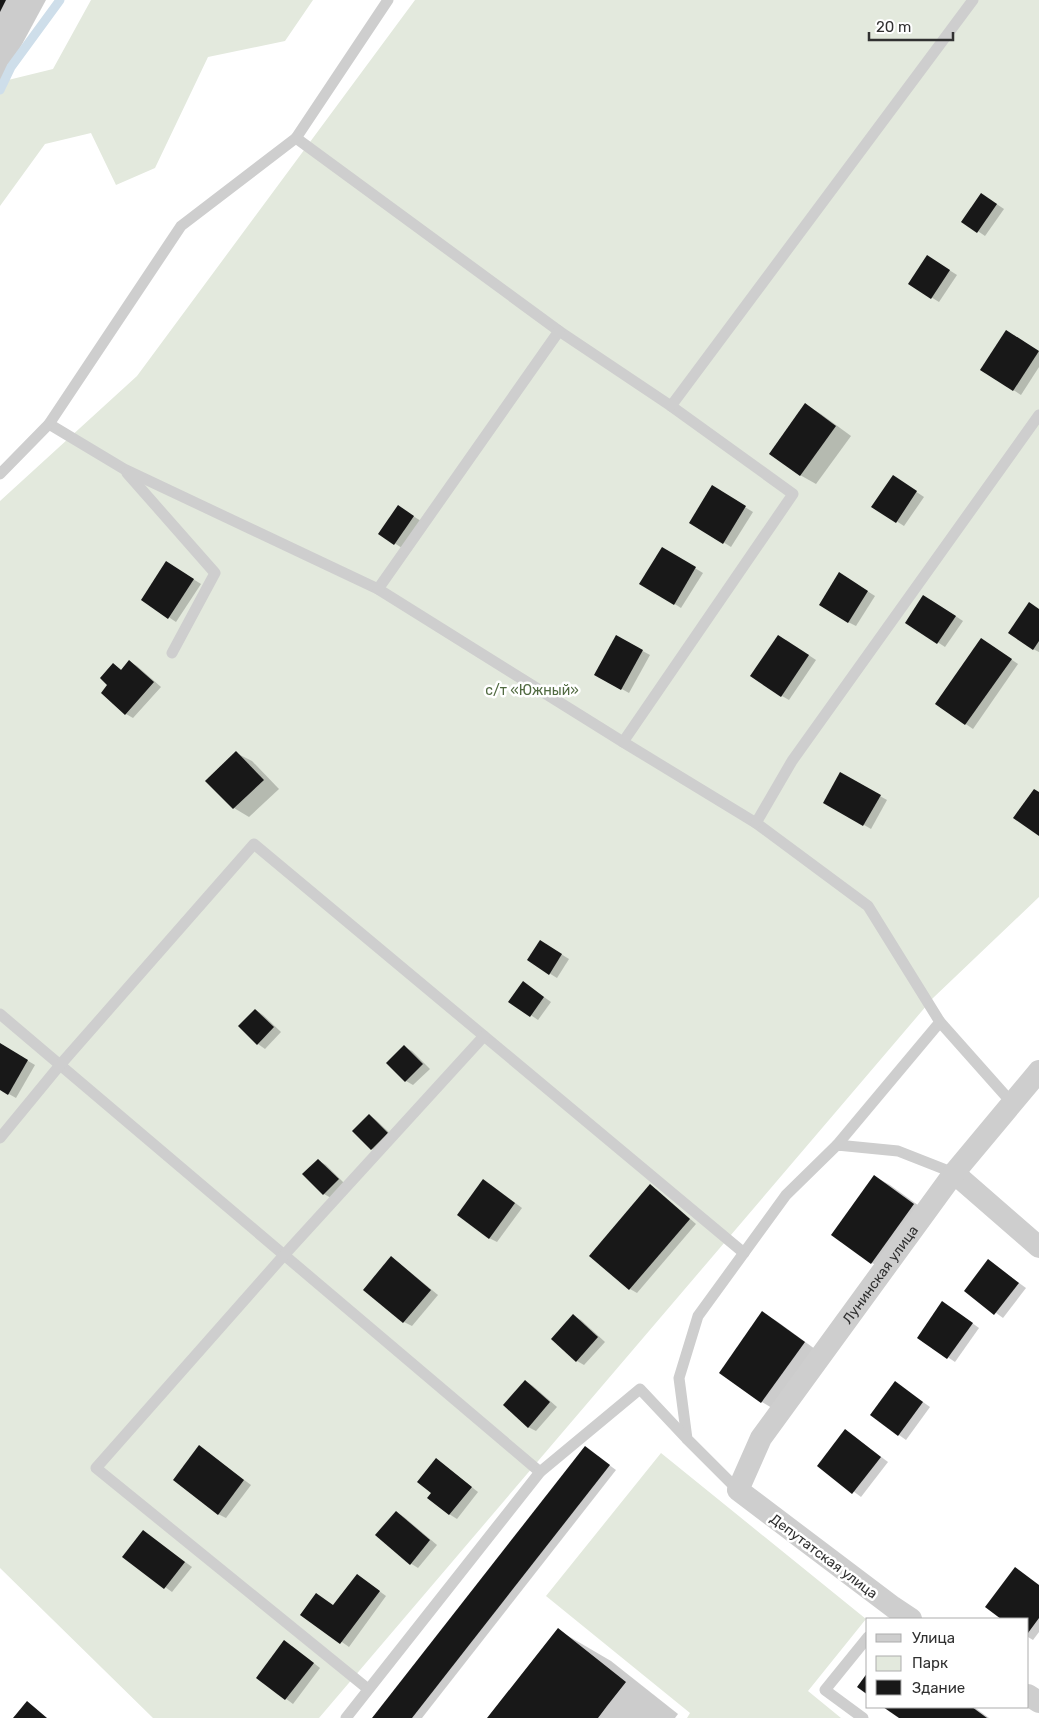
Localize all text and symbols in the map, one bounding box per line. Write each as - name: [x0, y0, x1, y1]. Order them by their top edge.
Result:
- scale bar: [869, 10, 953, 42]
- text: 20 m: [876, 18, 911, 36]
- park label: с/т «Южный»: [485, 682, 579, 699]
- street label: Лунинская улица: [839, 1222, 922, 1327]
- street label: Депутатская улица: [767, 1510, 881, 1602]
- legend: [866, 1618, 1029, 1708]
- text: Улица: [912, 1629, 955, 1647]
- text: Парк: [912, 1654, 948, 1672]
- text: Здание: [912, 1679, 965, 1697]

